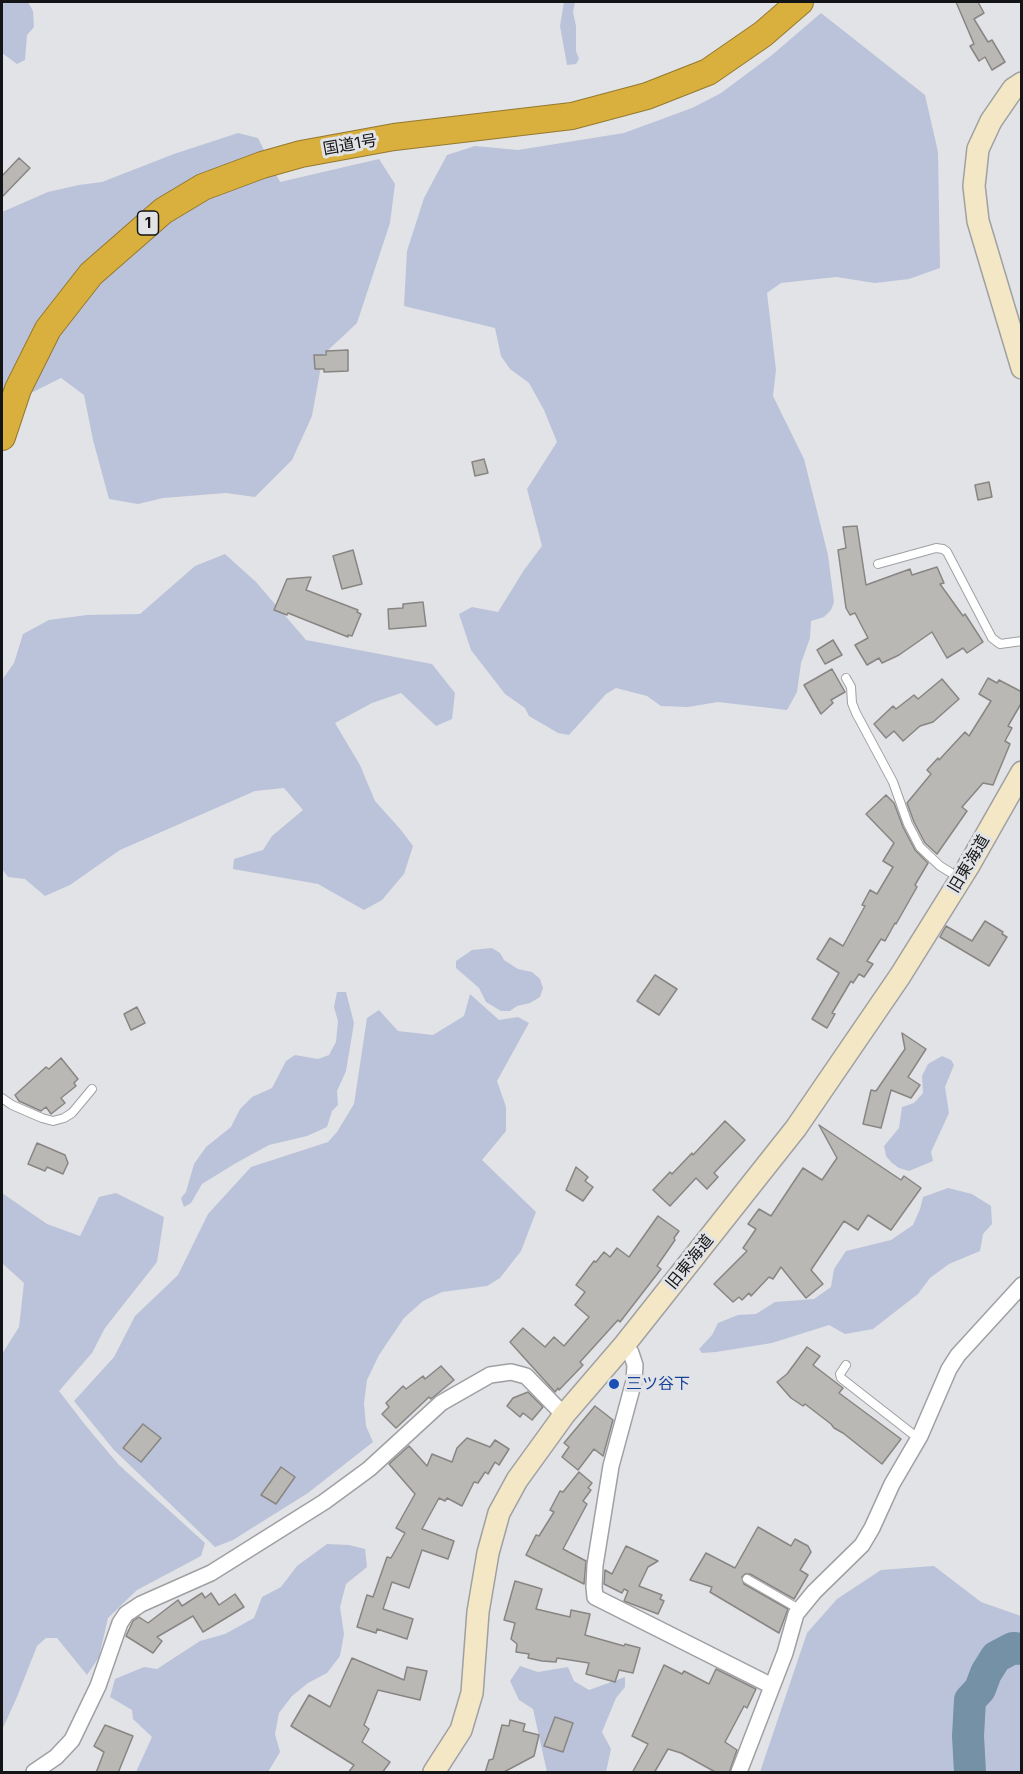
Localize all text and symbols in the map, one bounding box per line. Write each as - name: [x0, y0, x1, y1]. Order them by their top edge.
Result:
- street label: 国道1号: [321, 131, 379, 159]
- road number: 1: [138, 211, 158, 235]
- street label: 旧東海道: [944, 832, 994, 896]
- street label: 旧東海道: [662, 1231, 718, 1293]
- place label: 三ツ谷下: [626, 1374, 690, 1394]
- marker: 三ツ谷下: [607, 1377, 621, 1391]

